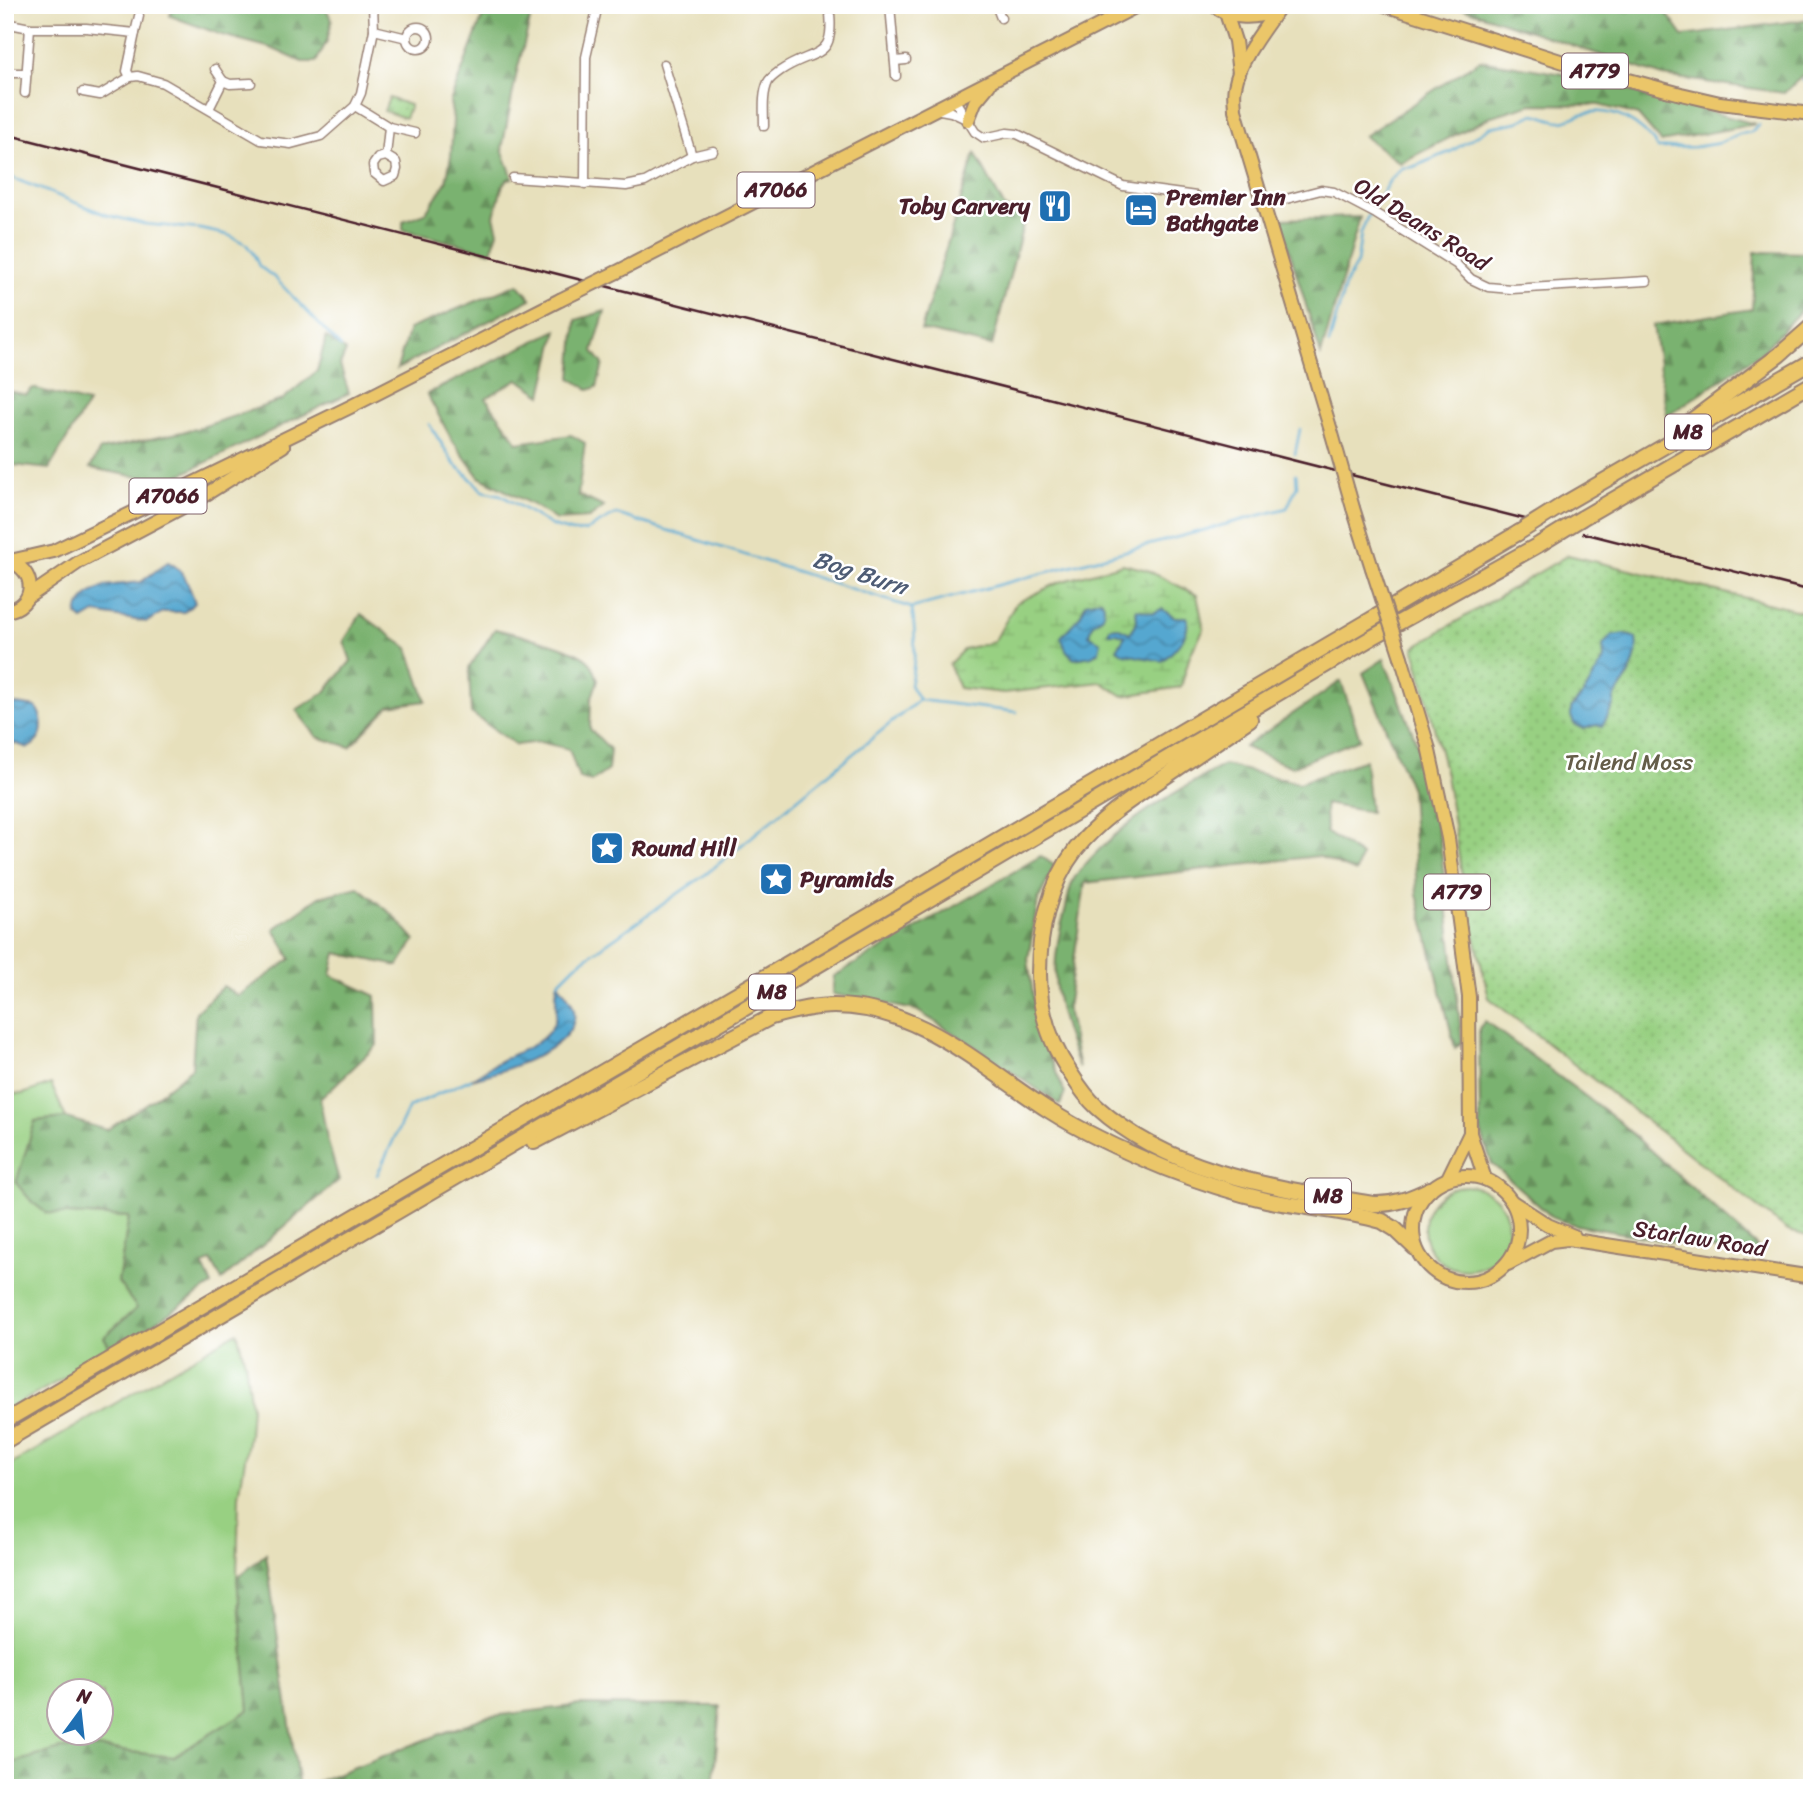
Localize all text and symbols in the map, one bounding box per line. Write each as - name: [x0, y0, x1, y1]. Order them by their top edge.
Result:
- road number: A779: [1562, 54, 1628, 88]
- street label: Old Deans Road: [1345, 166, 1500, 284]
- road number: A7066: [738, 172, 814, 208]
- place label: Premier Inn Bathgate: [1166, 177, 1286, 244]
- place label: Toby Carvery: [899, 186, 1031, 227]
- restaurant icon: Toby Carvery: [1036, 187, 1074, 225]
- hotel icon: Premier Inn Bathgate: [1122, 191, 1160, 229]
- road number: M8: [1665, 414, 1711, 450]
- road number: A7066: [130, 478, 206, 514]
- water label: Bog Burn: [807, 538, 915, 609]
- park label: Tailend Moss: [1565, 742, 1694, 783]
- place label: Round Hill: [631, 828, 738, 869]
- place icon: Round Hill: [588, 829, 626, 867]
- place label: Pyramids: [800, 859, 894, 900]
- place icon: Pyramids: [757, 860, 795, 898]
- road number: A779: [1424, 874, 1490, 910]
- road number: M8: [749, 974, 795, 1010]
- road number: M8: [1305, 1178, 1351, 1214]
- street label: Starlaw Road: [1630, 1208, 1771, 1270]
- north arrow: [46, 1678, 116, 1748]
- text: N: [73, 1678, 96, 1714]

